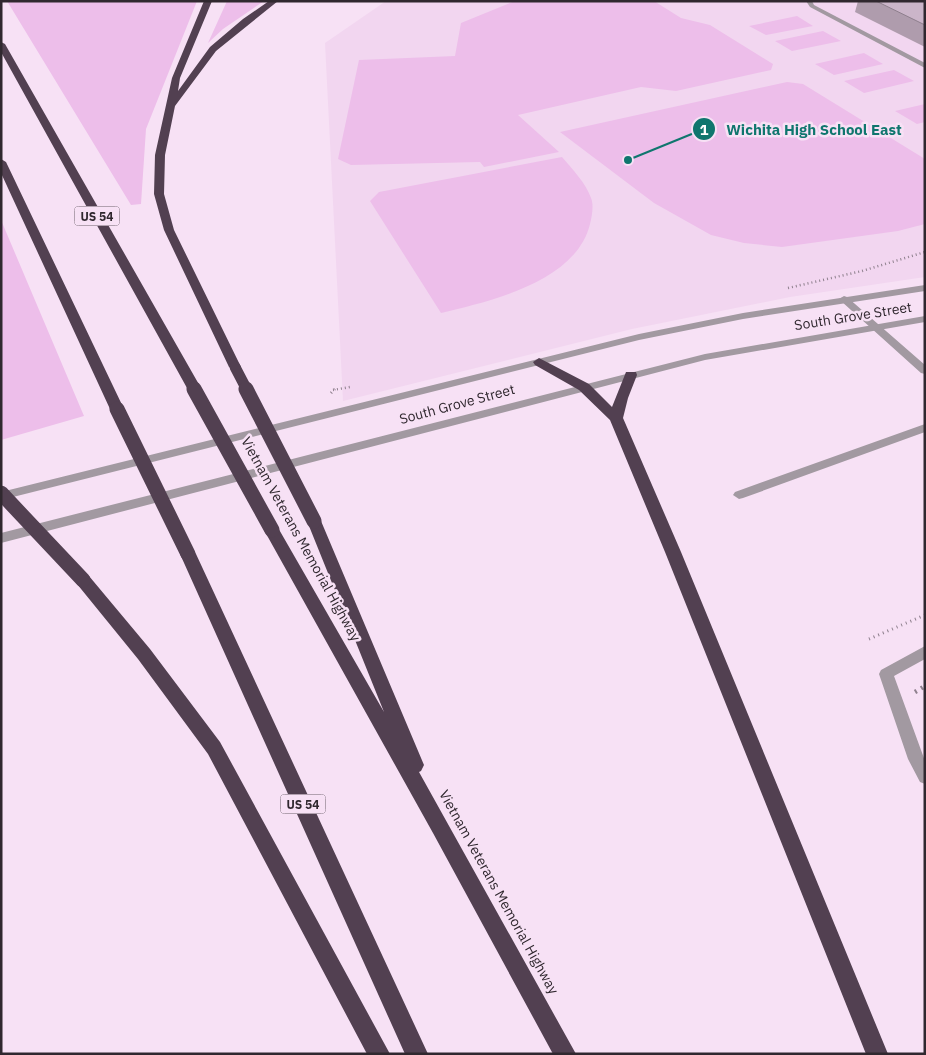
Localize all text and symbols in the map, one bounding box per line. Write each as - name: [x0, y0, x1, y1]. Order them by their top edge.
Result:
- callout: Wichita High School East: [692, 114, 912, 144]
- text: 1: [699, 120, 709, 139]
- text: Wichita High School East: [726, 120, 902, 139]
- road number: US 54: [74, 207, 120, 226]
- street label: South Grove Street: [793, 298, 913, 334]
- street label: South Grove Street: [397, 380, 517, 428]
- street label: Vietnam Veterans Memorial Highway: [237, 434, 365, 644]
- street label: Vietnam Veterans Memorial Highway: [435, 787, 563, 997]
- road number: US 54: [280, 794, 326, 814]

